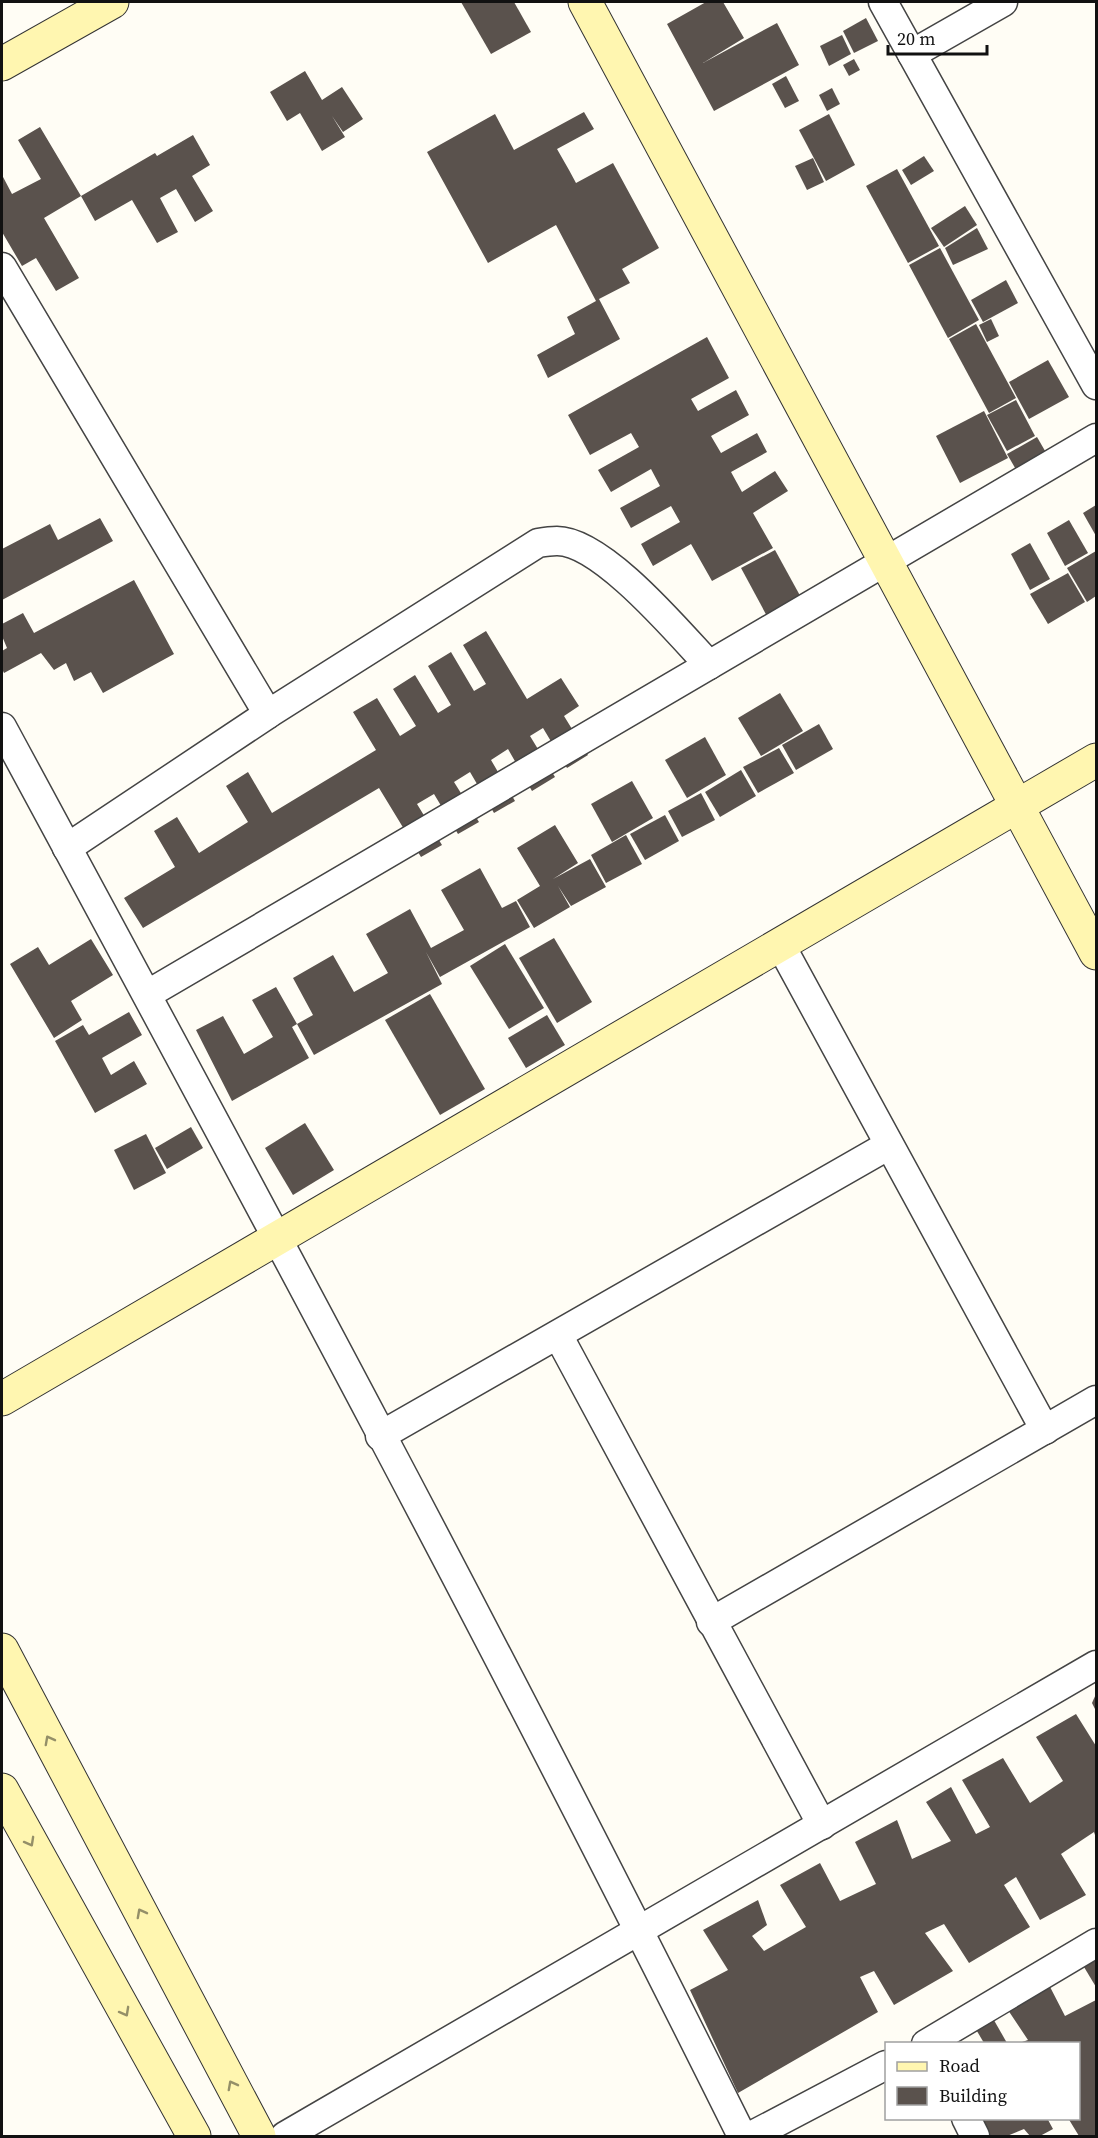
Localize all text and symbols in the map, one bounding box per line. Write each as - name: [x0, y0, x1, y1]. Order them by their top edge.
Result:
- scale bar: [888, 18, 987, 56]
- text: 20 m: [897, 26, 935, 51]
- one-way arrow: [45, 1736, 56, 1747]
- one-way arrow: [23, 1835, 34, 1846]
- one-way arrow: [137, 1908, 148, 1919]
- one-way arrow: [118, 2006, 129, 2016]
- legend: [885, 2042, 1080, 2120]
- text: Road: [939, 2053, 980, 2078]
- one-way arrow: [228, 2081, 239, 2091]
- text: Building: [939, 2083, 1007, 2108]

